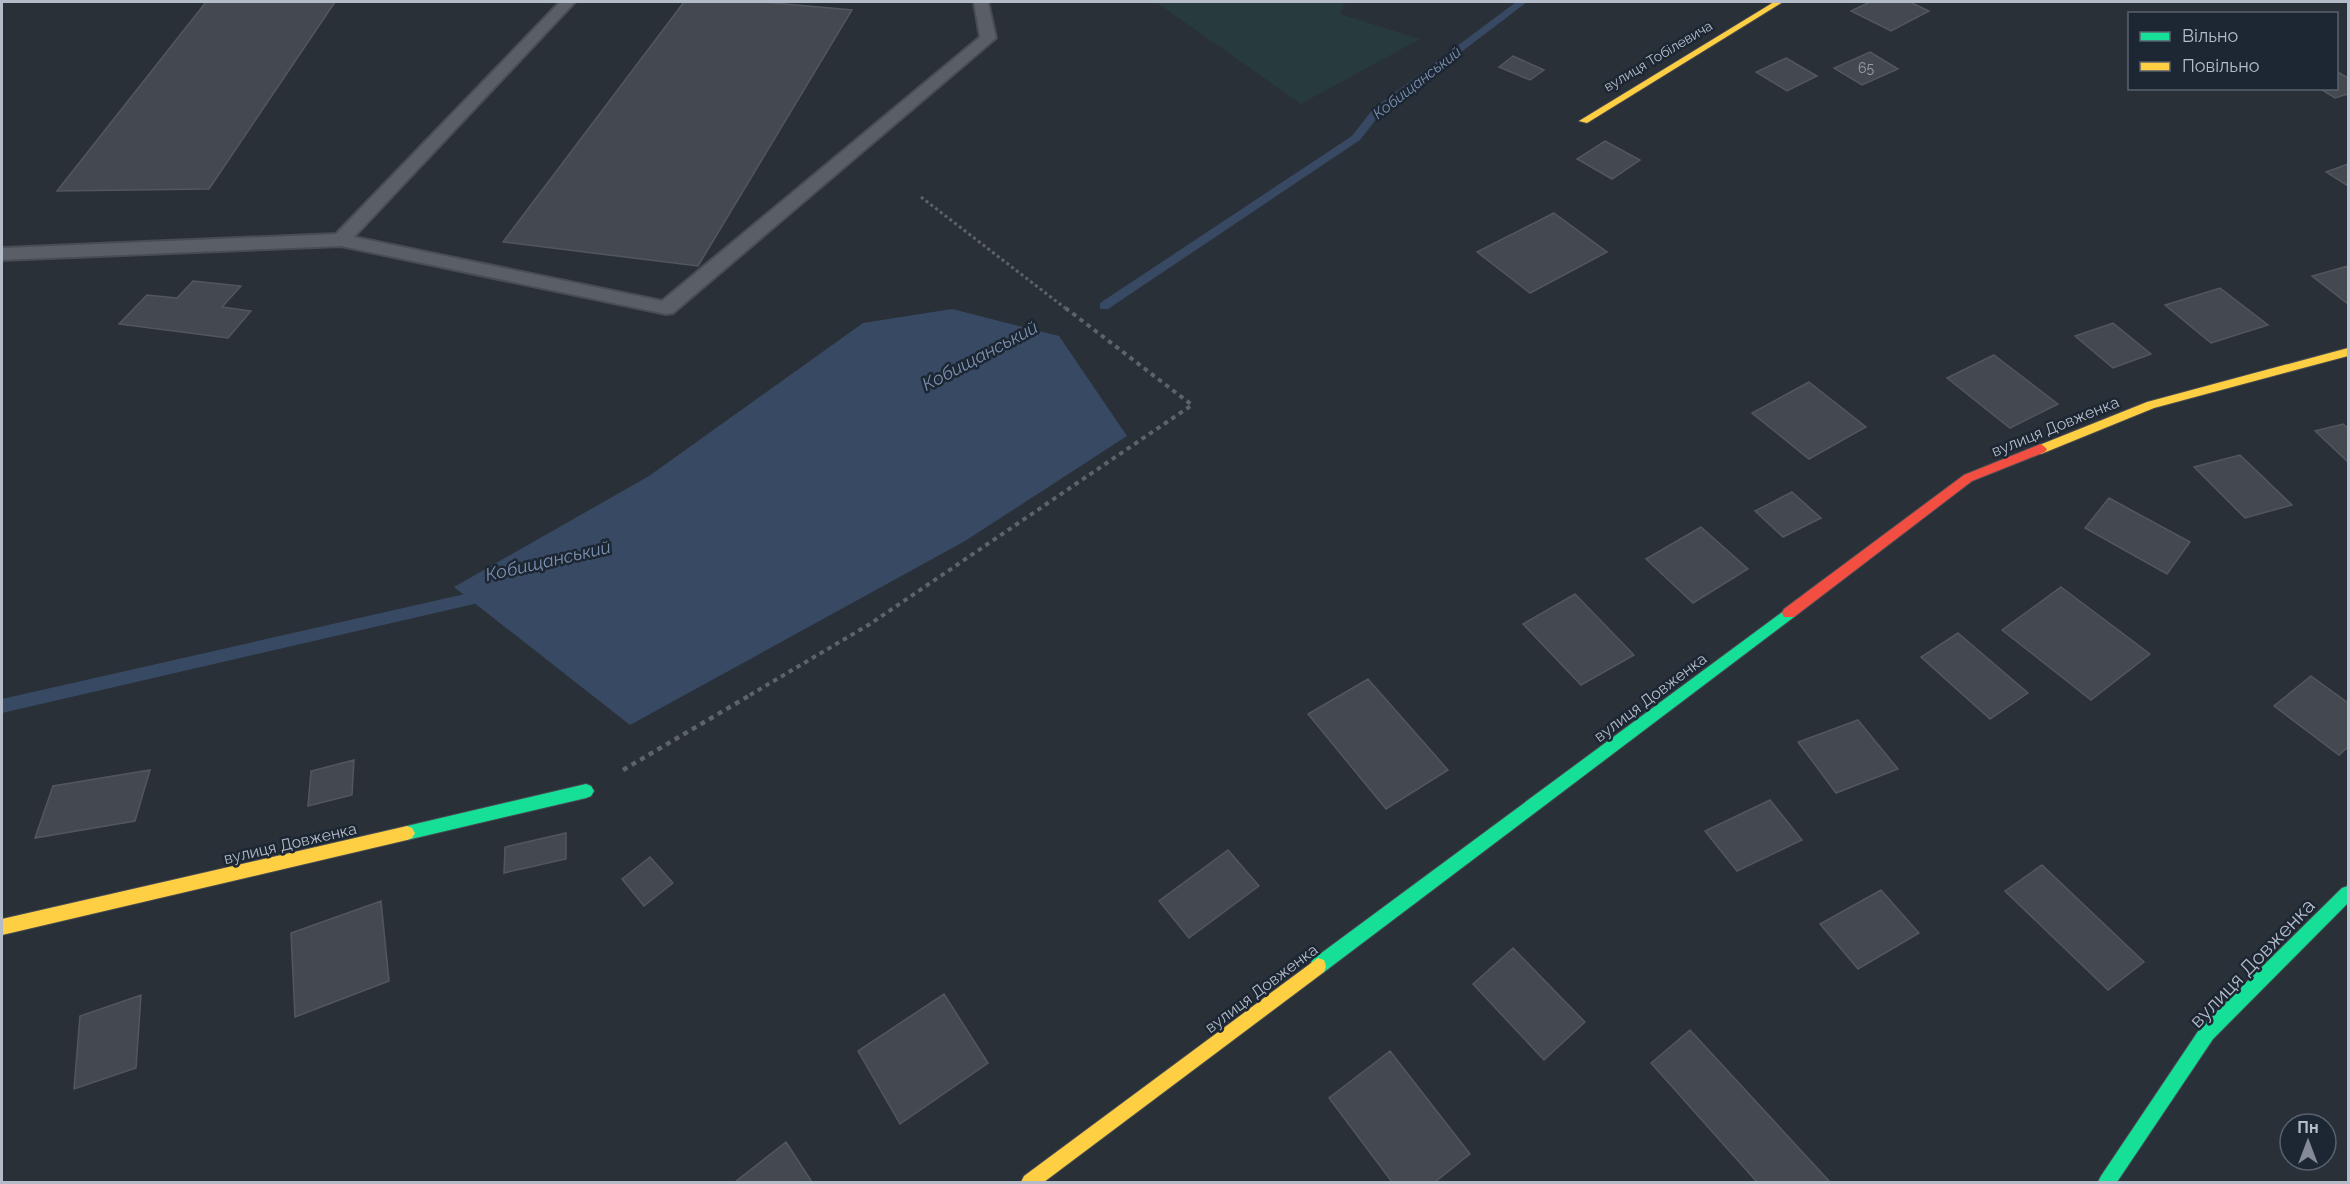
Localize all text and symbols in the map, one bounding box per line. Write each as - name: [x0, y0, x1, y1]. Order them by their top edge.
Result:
- legend: [2128, 12, 2338, 90]
- street label: вулиця Тобілевича: [1601, 17, 1715, 95]
- text: Вільно: [2182, 25, 2238, 46]
- water label: Кобищанський: [1369, 43, 1465, 123]
- text: Повільно: [2182, 55, 2260, 76]
- house number: 65: [1858, 60, 1874, 76]
- water label: Кобищанський: [918, 316, 1041, 395]
- street label: вулиця Довженка: [1989, 392, 2122, 461]
- water label: Кобищанський: [483, 536, 613, 585]
- street label: вулиця Довженка: [1590, 649, 1710, 746]
- street label: вулиця Довженка: [222, 819, 358, 868]
- street label: вулиця Довженка: [2184, 894, 2320, 1032]
- street label: вулиця Довженка: [1201, 940, 1321, 1037]
- north arrow: [2278, 1112, 2338, 1172]
- text: Пн: [2297, 1118, 2319, 1137]

